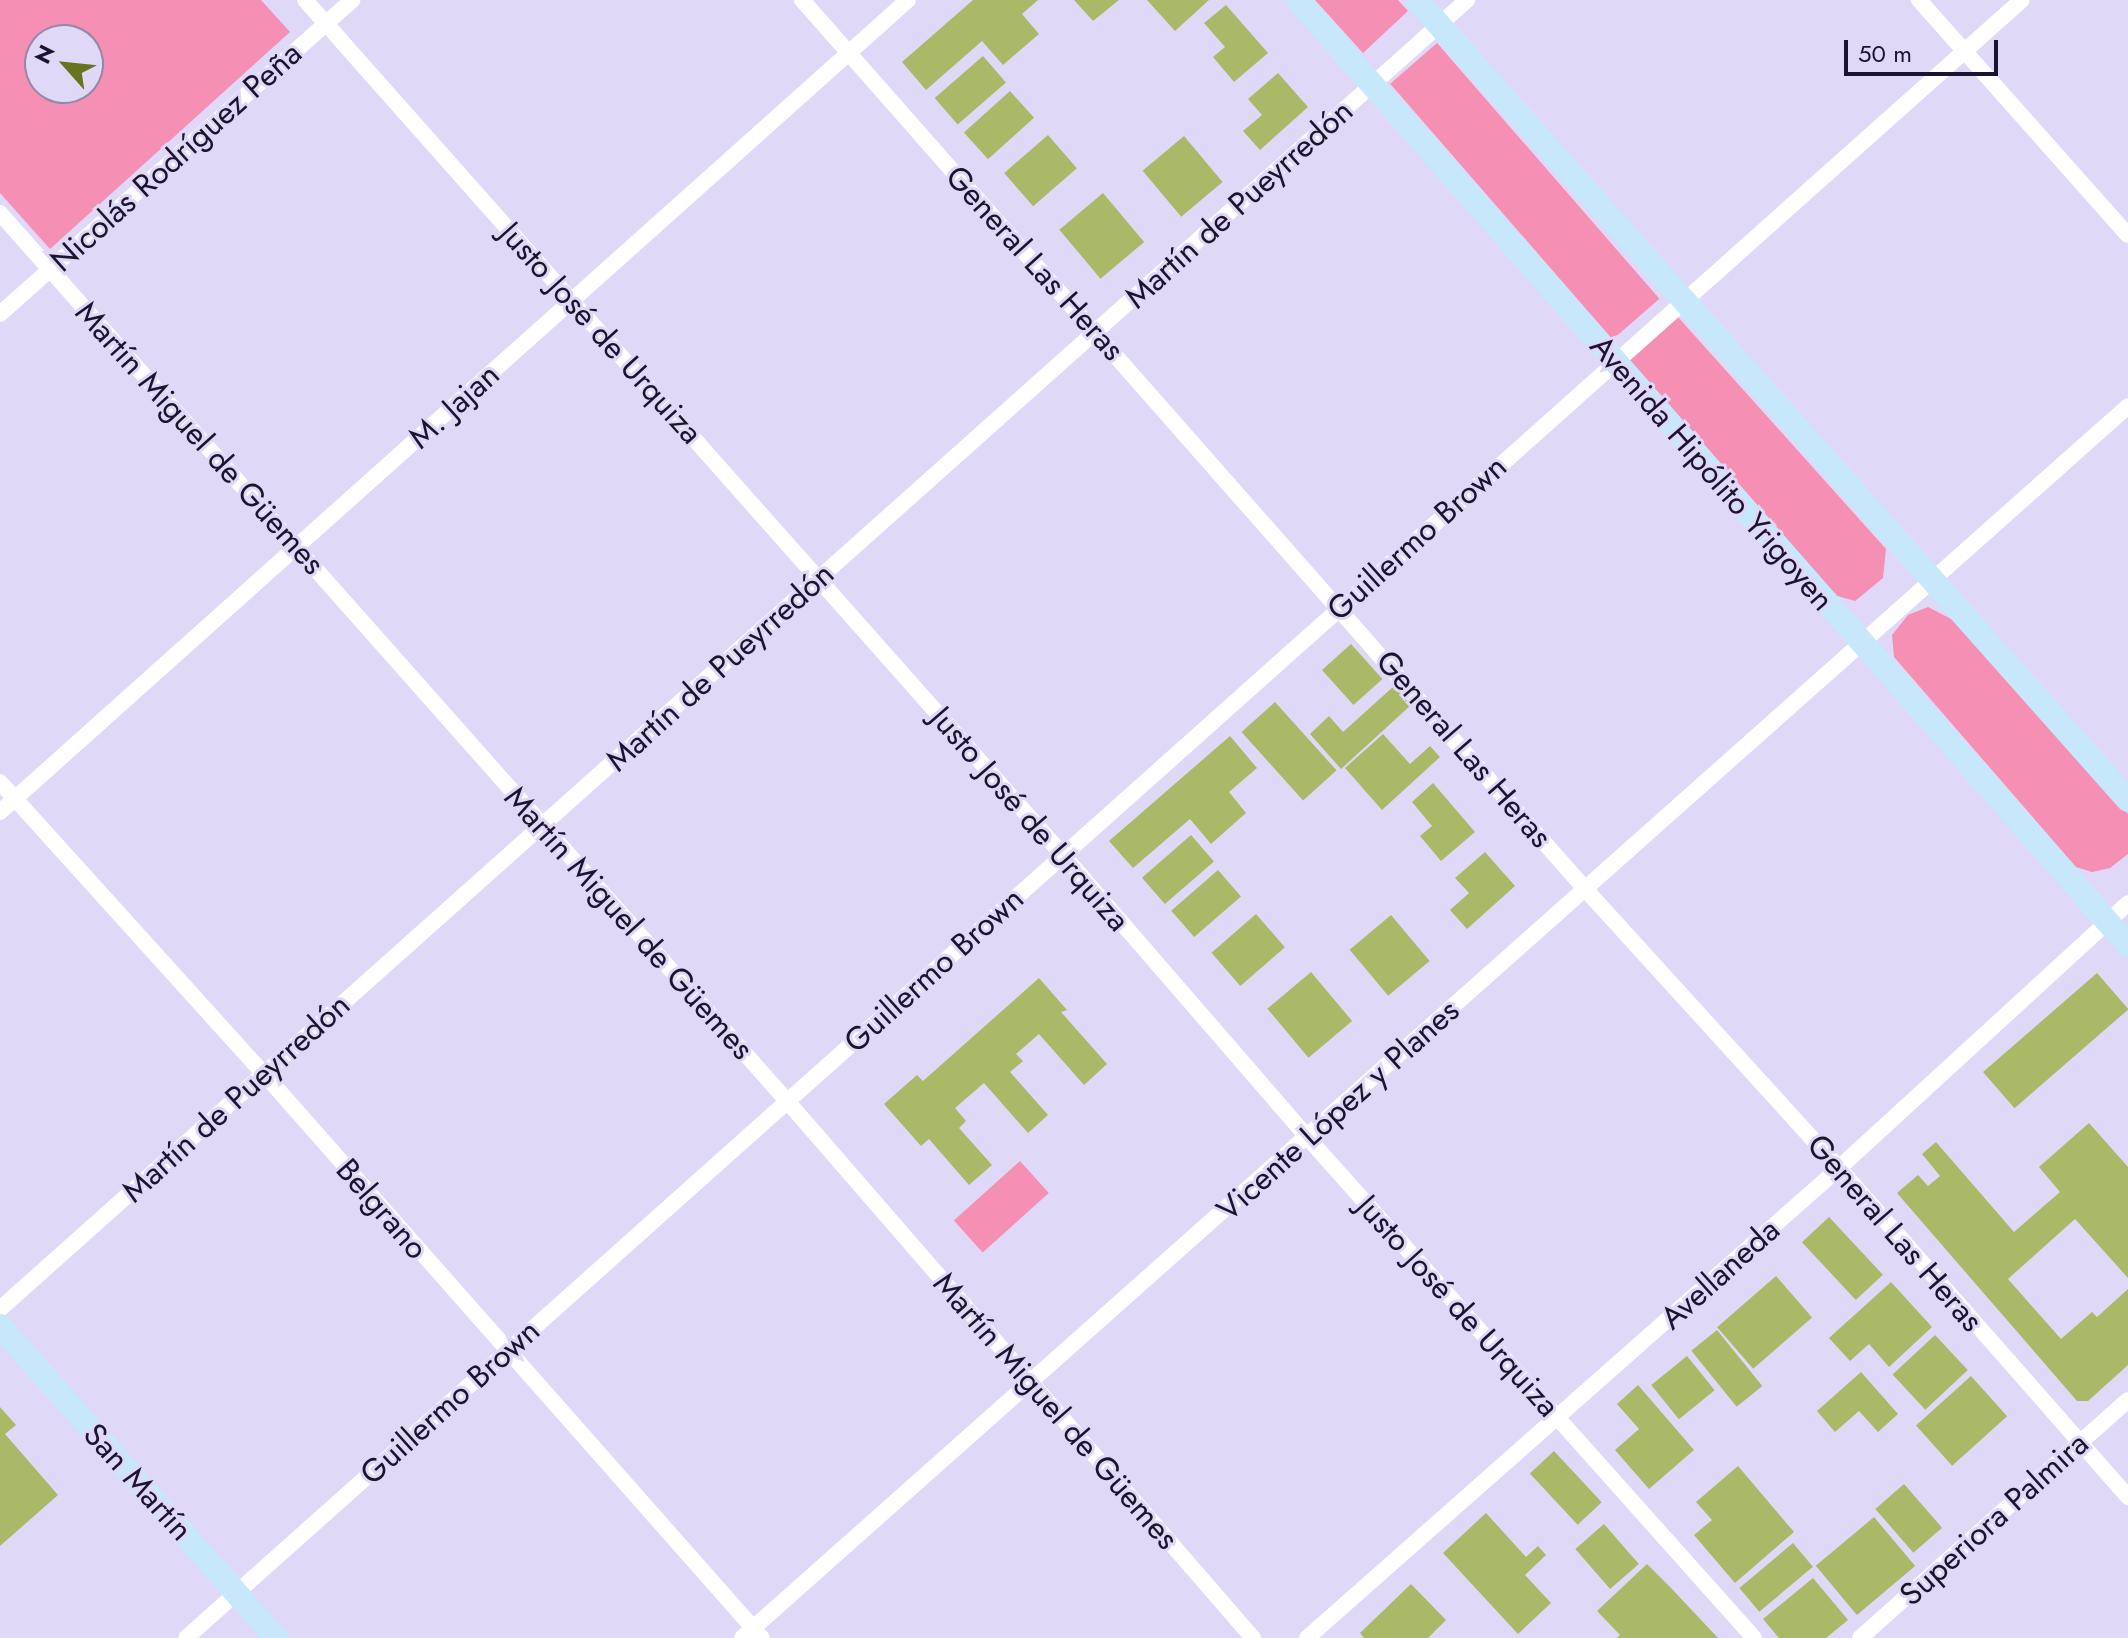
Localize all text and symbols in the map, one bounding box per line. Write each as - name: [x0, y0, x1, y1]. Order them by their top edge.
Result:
- north arrow: [24, 24, 104, 104]
- scale bar: [1848, 24, 2002, 74]
- street label: Nicolás Rodríguez Peña: [42, 34, 310, 280]
- text: 50 m: [1858, 36, 1912, 71]
- street label: Martín de Pueyrredón: [1117, 92, 1361, 316]
- street label: General Las Heras: [937, 158, 1133, 368]
- street label: Justo José de Urquiza: [492, 214, 710, 452]
- street label: Martín Miguel de Güemes: [67, 294, 333, 582]
- street label: Avenida Hipólito Yrigoyen: [1582, 328, 1842, 618]
- street label: M. Jajan: [401, 355, 507, 457]
- street label: Guillermo Brown: [1319, 447, 1515, 629]
- street label: Martín de Pueyrredón: [598, 555, 842, 779]
- street label: General Las Heras: [1368, 643, 1560, 855]
- street label: Justo José de Urquiza: [922, 699, 1138, 939]
- street label: Martín Miguel de Güemes: [496, 779, 762, 1067]
- street label: Guillermo Brown: [836, 879, 1032, 1061]
- street label: Martín de Pueyrredón: [114, 986, 358, 1210]
- street label: Vicente López y Planes: [1209, 991, 1467, 1229]
- street label: General Las Heras: [1799, 1127, 1991, 1339]
- street label: Belgrano: [328, 1151, 436, 1267]
- street label: Justo José de Urquiza: [1349, 1187, 1567, 1425]
- street label: Avellaneda: [1653, 1211, 1787, 1337]
- street label: Martín Miguel de Güemes: [925, 1265, 1187, 1557]
- street label: Guillermo Brown: [352, 1311, 548, 1493]
- street label: San Martín: [75, 1415, 201, 1549]
- street label: Superiora Palmira: [1892, 1424, 2096, 1614]

